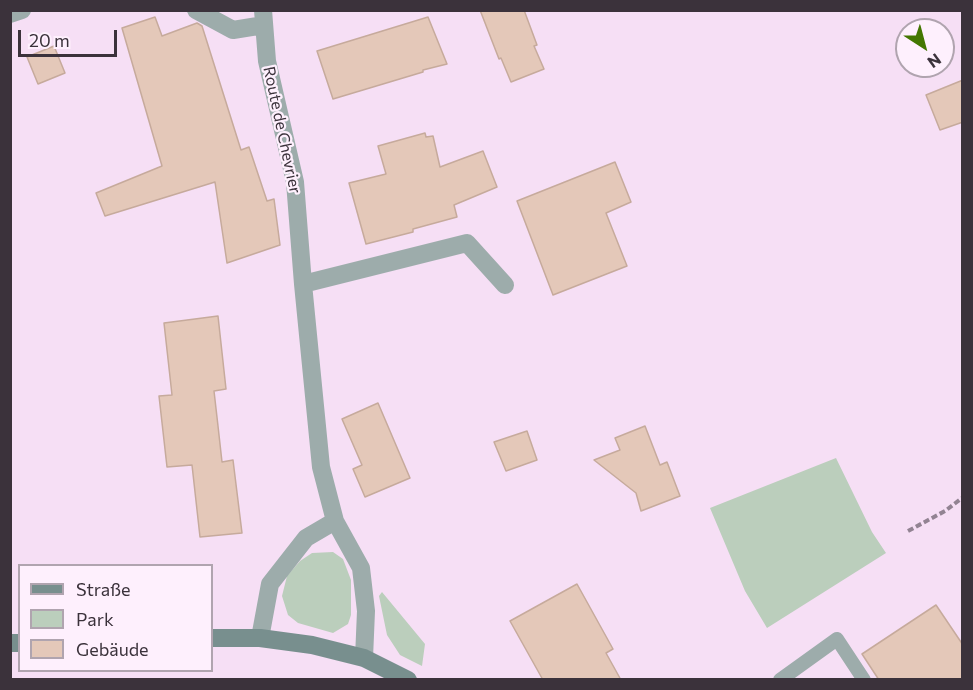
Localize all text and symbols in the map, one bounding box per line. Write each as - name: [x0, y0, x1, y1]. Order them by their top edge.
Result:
- scale bar: [21, 18, 120, 56]
- north arrow: [895, 18, 955, 78]
- text: 20 m: [29, 29, 70, 51]
- text: N: [924, 50, 945, 73]
- street label: Route de Chevrier: [259, 65, 305, 195]
- legend: [18, 564, 213, 672]
- text: Straße: [76, 578, 131, 600]
- text: Park: [76, 608, 114, 630]
- text: Gebäude: [76, 638, 149, 660]

